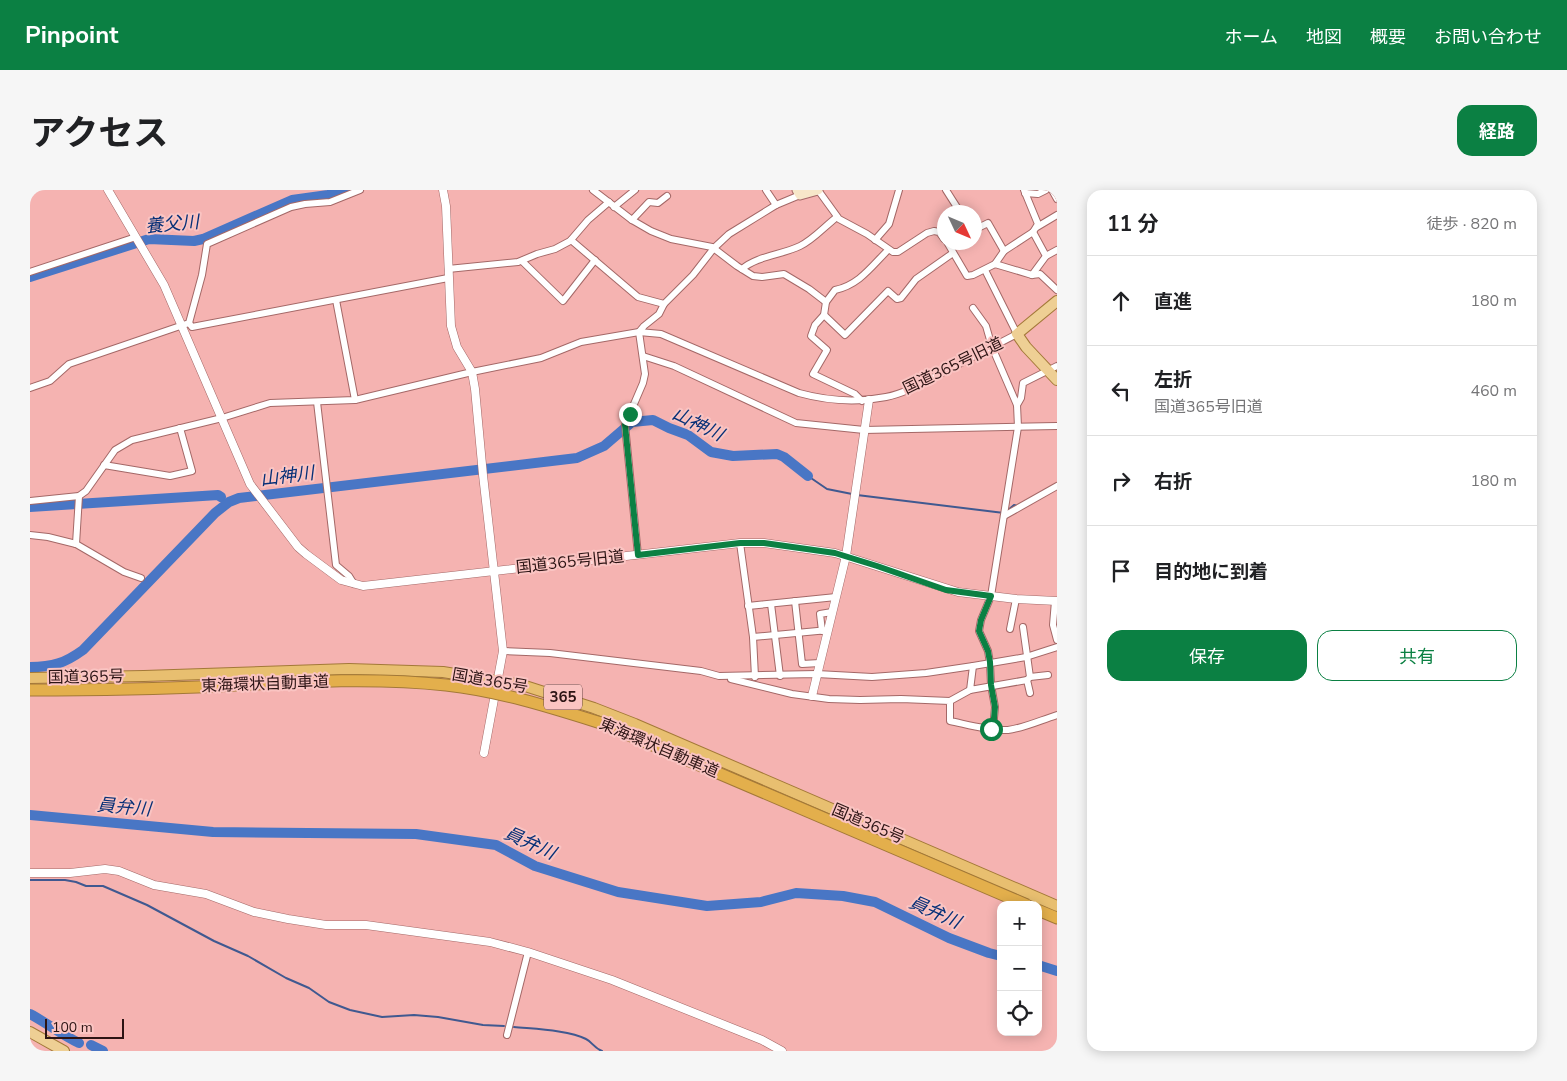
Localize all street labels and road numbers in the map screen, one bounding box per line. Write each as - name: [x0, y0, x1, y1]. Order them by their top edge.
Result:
- street label: 国道365号旧道: [899, 332, 1007, 400]
- street label: 国道365号旧道: [515, 545, 625, 579]
- street label: 国道365号: [450, 663, 530, 699]
- street label: 国道365号: [47, 665, 125, 689]
- street label: 東海環状自動車道: [201, 671, 329, 697]
- road number: 365: [544, 684, 582, 710]
- street label: 東海環状自動車道: [596, 713, 722, 783]
- street label: 国道365号: [828, 799, 908, 849]

